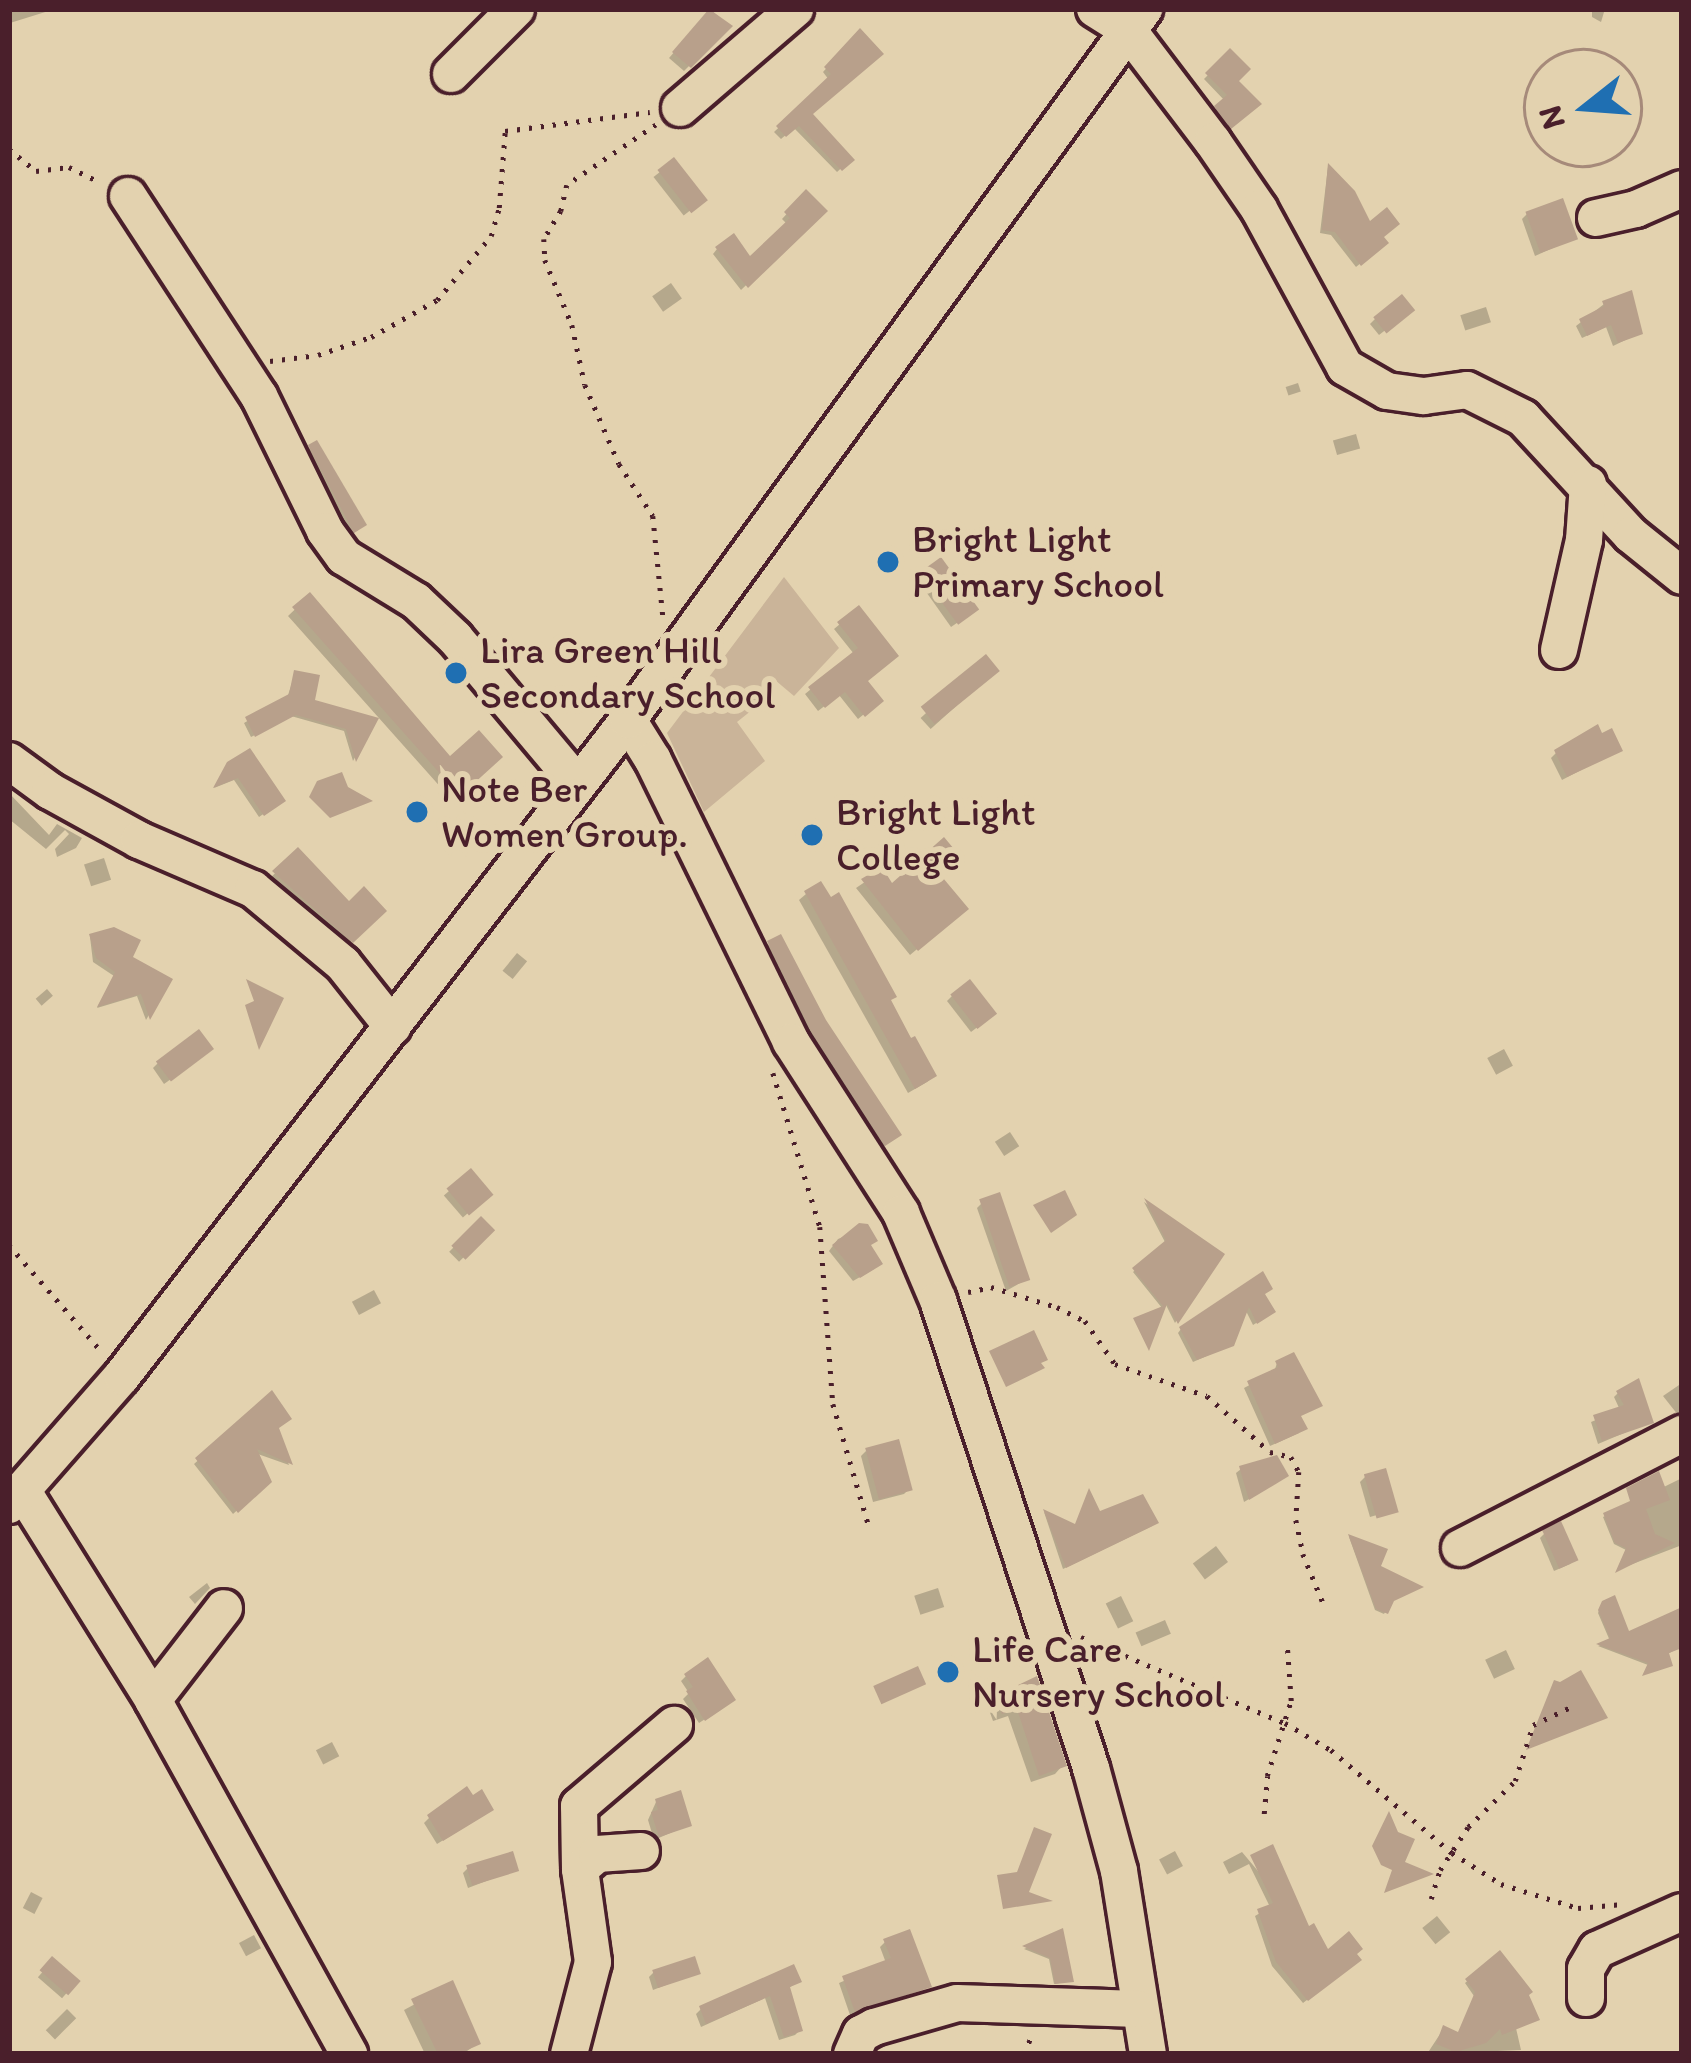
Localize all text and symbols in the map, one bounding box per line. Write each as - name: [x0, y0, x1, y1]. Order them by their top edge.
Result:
- north arrow: [1523, 48, 1643, 168]
- text: N: [1529, 101, 1573, 134]
- place label: Bright Light Primary School: [912, 517, 1164, 608]
- marker: Bright Light Primary School: [875, 549, 901, 575]
- place label: Lira Green Hill Secondary School: [480, 628, 774, 719]
- marker: Lira Green Hill Secondary School: [443, 660, 469, 686]
- place label: Note Ber Women Group.: [441, 767, 686, 858]
- place label: Bright Light College: [836, 790, 1035, 881]
- marker: Note Ber Women Group.: [404, 799, 430, 825]
- marker: Bright Light College: [799, 822, 825, 848]
- place label: Life Care Nursery School: [972, 1627, 1225, 1718]
- marker: Life Care Nursery School: [935, 1659, 961, 1685]

